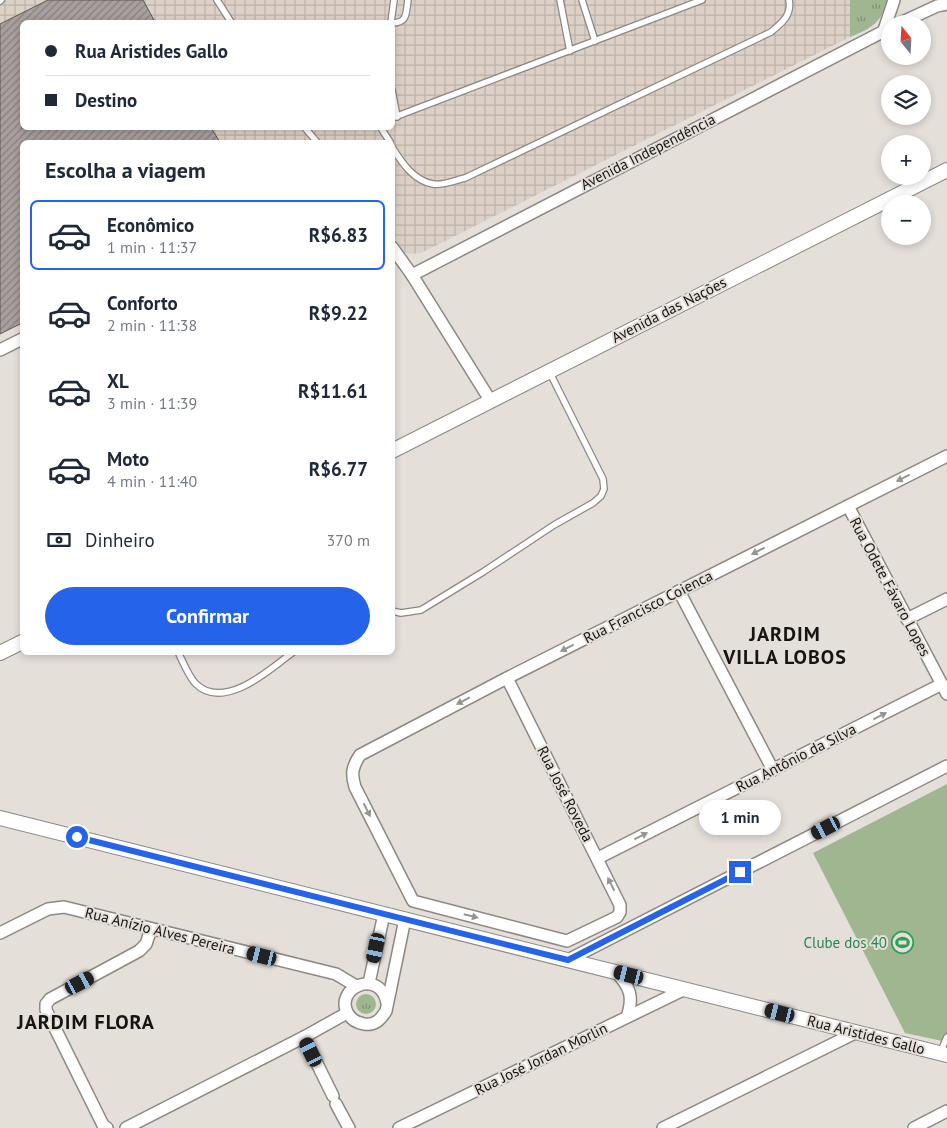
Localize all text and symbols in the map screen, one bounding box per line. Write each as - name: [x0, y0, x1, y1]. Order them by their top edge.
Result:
- north arrow: [881, 15, 931, 65]
- map controls: [881, 15, 931, 245]
- text: Rua Aristides Gallo: [75, 39, 228, 63]
- button: layers: [881, 75, 931, 125]
- text: Destino: [75, 88, 137, 112]
- street label: Avenida Independência: [577, 109, 718, 194]
- button: +: [881, 135, 931, 185]
- text: Escolha a viagem: [45, 156, 206, 184]
- button: −: [881, 195, 931, 245]
- icon: car: [47, 213, 92, 258]
- text: Econômico: [107, 213, 194, 237]
- text: R$6.83: [309, 223, 368, 247]
- text: 1 min · 11:37: [107, 237, 197, 257]
- street label: Avenida das Nações: [608, 272, 729, 347]
- icon: car: [47, 291, 92, 336]
- text: Conforto: [107, 291, 178, 315]
- text: R$9.22: [309, 301, 368, 325]
- text: 2 min · 11:38: [107, 315, 197, 335]
- icon: car: [47, 369, 92, 414]
- text: XL: [107, 369, 129, 393]
- text: R$11.61: [298, 379, 368, 403]
- text: 3 min · 11:39: [107, 393, 197, 413]
- icon: car: [47, 447, 92, 492]
- text: Moto: [107, 447, 149, 471]
- text: R$6.77: [309, 457, 368, 481]
- text: 4 min · 11:40: [107, 471, 197, 491]
- one-way arrow: [896, 473, 911, 482]
- street label: Rua Odete Fávaro Lopes: [846, 514, 935, 660]
- icon: cash: [45, 526, 73, 554]
- text: Dinheiro: [85, 528, 155, 552]
- text: 370 m: [327, 530, 370, 550]
- one-way arrow: [751, 547, 766, 555]
- street label: Rua Francisco Coienca: [580, 566, 716, 647]
- button: Confirmar: [45, 587, 370, 645]
- district label: JARDIM VILLA LOBOS: [722, 621, 847, 670]
- one-way arrow: [559, 644, 574, 652]
- one-way arrow: [456, 697, 471, 705]
- one-way arrow: [873, 712, 887, 720]
- street label: Rua Antônio da Silva: [732, 719, 859, 796]
- street label: Rua José Roveda: [533, 743, 598, 845]
- callout: 1 min: [699, 800, 781, 834]
- one-way arrow: [363, 803, 371, 817]
- text: 1 min: [720, 807, 760, 827]
- car: [809, 815, 842, 841]
- route start: [66, 826, 88, 848]
- one-way arrow: [634, 832, 648, 840]
- route end: [729, 861, 751, 883]
- one-way arrow: [607, 877, 615, 892]
- street label: Rua Anízio Alves Pereira: [83, 903, 237, 958]
- one-way arrow: [464, 912, 479, 920]
- sports icon: Clube dos 40: [891, 931, 915, 955]
- car: [365, 932, 386, 964]
- place label: Clube dos 40: [803, 933, 887, 952]
- car: [245, 945, 278, 967]
- car: [612, 964, 645, 986]
- car: [63, 969, 96, 997]
- car: [763, 1002, 796, 1024]
- district label: JARDIM FLORA: [16, 1009, 155, 1035]
- street label: Rua Aristides Gallo: [805, 1011, 927, 1058]
- street label: Rua José Jordan Morlin: [471, 1018, 610, 1099]
- car: [297, 1035, 324, 1069]

